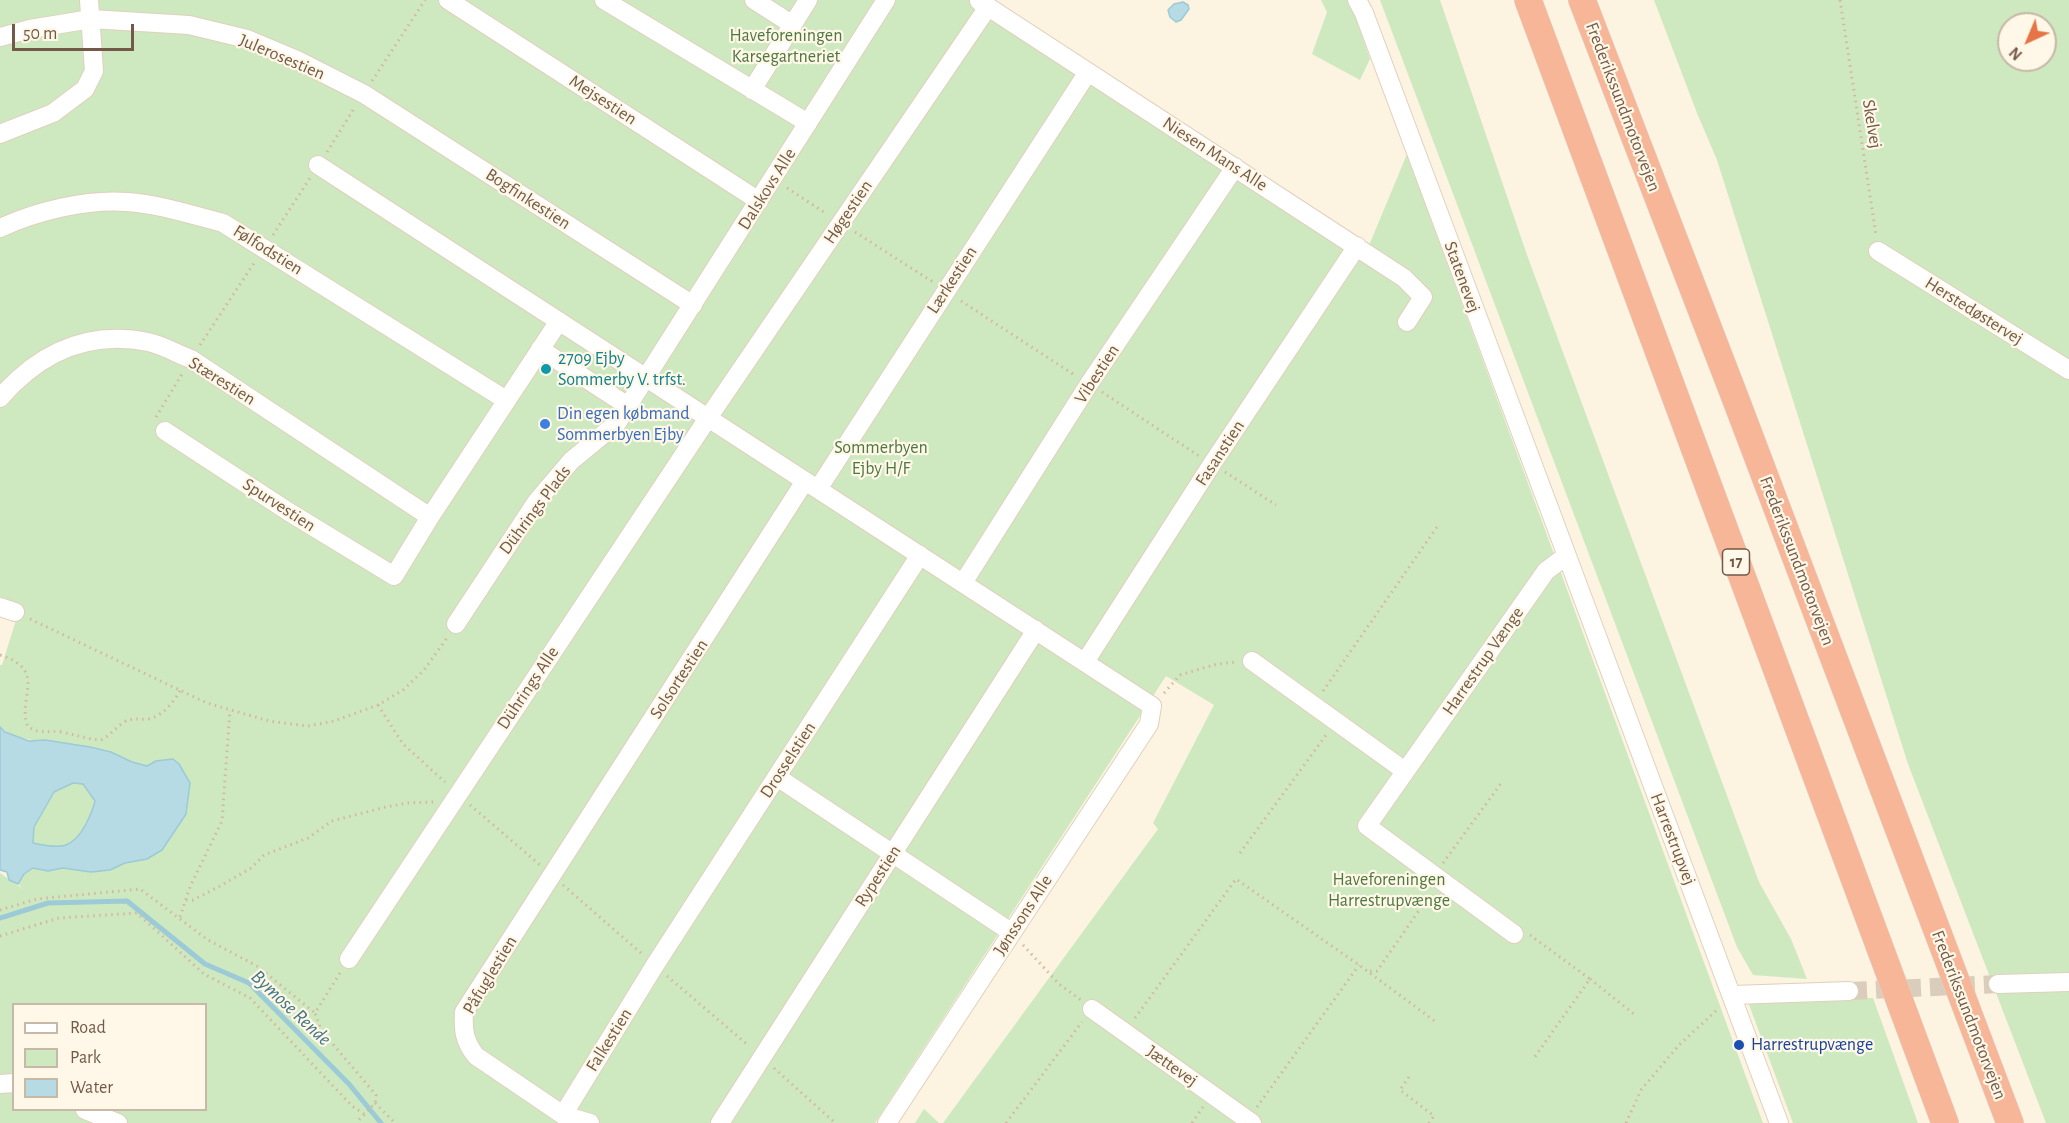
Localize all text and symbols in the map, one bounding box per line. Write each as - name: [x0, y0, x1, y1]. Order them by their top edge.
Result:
- scale bar: [15, 12, 136, 50]
- north arrow: [1997, 12, 2057, 72]
- street label: Frederikssundmotorvejen: [1581, 19, 1665, 195]
- text: 50 m: [23, 25, 57, 43]
- park label: Haveforeningen Karsegartneriet: [730, 25, 842, 68]
- street label: Julerosestien: [236, 29, 328, 85]
- text: N: [2006, 44, 2025, 63]
- street label: Mejsestien: [565, 70, 641, 130]
- street label: Skelvej: [1857, 98, 1887, 150]
- street label: Niesen Mans Alle: [1158, 112, 1272, 196]
- street label: Dalskovs Alle: [733, 144, 801, 234]
- street label: Bogfinkestien: [481, 164, 575, 234]
- street label: Høgestien: [819, 176, 877, 248]
- street label: Følfodstien: [229, 220, 307, 280]
- street label: Statenevej: [1439, 238, 1485, 316]
- street label: Lærkestien: [922, 242, 982, 318]
- street label: Herstedøstervej: [1921, 272, 2027, 350]
- street label: Vibestien: [1070, 340, 1124, 408]
- place label: 2709 Ejby Sommerby V. trfst.: [558, 348, 686, 391]
- street label: Stærestien: [185, 352, 259, 410]
- marker: 2709 Ejby Sommerby V. trfst.: [539, 362, 553, 376]
- place label: Din egen købmand Sommerbyen Ejby: [557, 403, 690, 446]
- street label: Fasanstien: [1191, 416, 1249, 490]
- marker: Din egen købmand Sommerbyen Ejby: [538, 417, 552, 431]
- park label: Sommerbyen Ejby H/F: [834, 437, 928, 480]
- street label: Dührings Plads: [494, 461, 576, 559]
- street label: Spurvestien: [238, 473, 320, 537]
- street label: Frederikssundmotorvejen: [1755, 473, 1839, 649]
- road number: 17: [1722, 549, 1750, 575]
- street label: Harrestrup Vænge: [1438, 603, 1528, 719]
- street label: Solsortestien: [645, 635, 713, 723]
- street label: Dührings Alle: [492, 642, 564, 734]
- street label: Drosselstien: [755, 718, 821, 802]
- street label: Harrestrupvej: [1646, 790, 1700, 888]
- street label: Rypestien: [850, 841, 906, 911]
- park label: Haveforeningen Harrestrupvænge: [1328, 869, 1450, 912]
- street label: Jønssons Alle: [989, 871, 1057, 959]
- street label: Frederikssundmotorvejen: [1927, 927, 2011, 1103]
- street label: Påfuglestien: [458, 932, 522, 1018]
- water label: Bymose Rende: [246, 965, 336, 1051]
- legend: [12, 1003, 207, 1111]
- street label: Falkestien: [581, 1004, 637, 1076]
- text: Road: [70, 1019, 106, 1037]
- place label: Harrestrupvænge: [1751, 1034, 1873, 1056]
- marker: Harrestrupvænge: [1732, 1038, 1746, 1052]
- street label: Jættevej: [1142, 1041, 1202, 1091]
- text: Park: [70, 1049, 101, 1067]
- text: Water: [70, 1079, 113, 1097]

